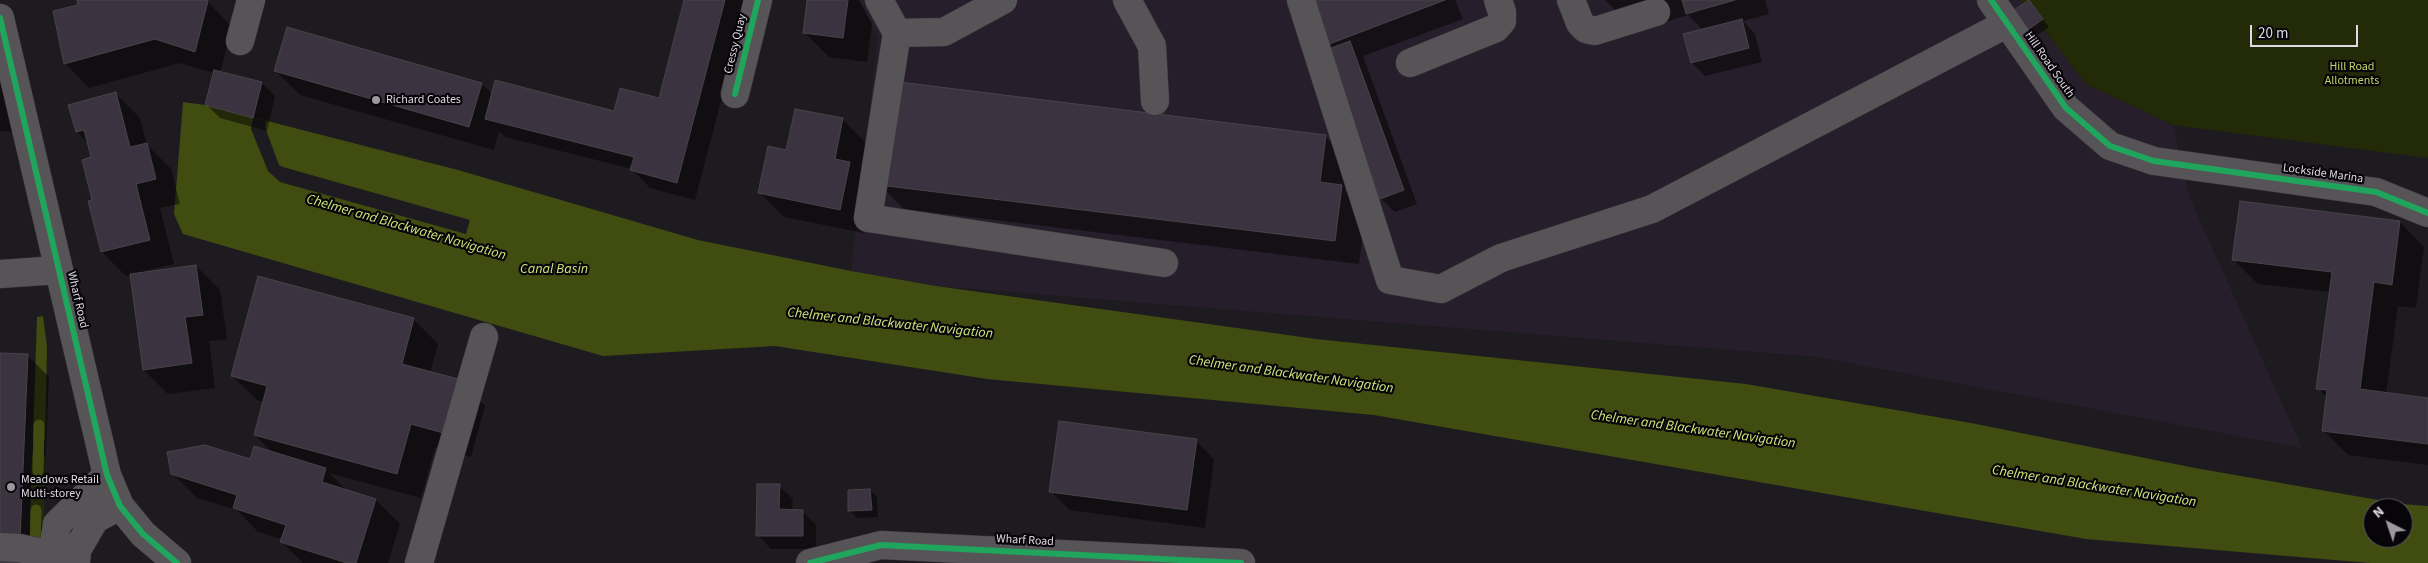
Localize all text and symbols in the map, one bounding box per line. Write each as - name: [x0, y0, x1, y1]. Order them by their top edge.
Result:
- street label: Cressy Quay: [722, 13, 750, 75]
- scale bar: [2253, 15, 2360, 47]
- text: 20 m: [2258, 23, 2288, 44]
- street label: Hill Road South: [2021, 29, 2077, 101]
- park label: Hill Road Allotments: [2325, 60, 2379, 88]
- place label: Richard Coates: [386, 93, 461, 107]
- marker: Richard Coates: [370, 94, 382, 106]
- street label: Lockside Marina: [2282, 161, 2364, 187]
- water label: Chelmer and Blackwater Navigation: [304, 191, 508, 265]
- water label: Canal Basin: [520, 262, 588, 278]
- street label: Wharf Road: [63, 270, 91, 330]
- water label: Chelmer and Blackwater Navigation: [786, 305, 994, 343]
- water label: Chelmer and Blackwater Navigation: [1188, 352, 1394, 398]
- water label: Chelmer and Blackwater Navigation: [1590, 407, 1796, 453]
- water label: Chelmer and Blackwater Navigation: [1991, 463, 2197, 511]
- place label: Meadows Retail Multi-storey: [21, 473, 99, 501]
- marker: Meadows Retail Multi-storey: [5, 481, 17, 493]
- north arrow: [2363, 498, 2413, 548]
- text: N: [2369, 502, 2389, 523]
- street label: Wharf Road: [996, 532, 1054, 550]

